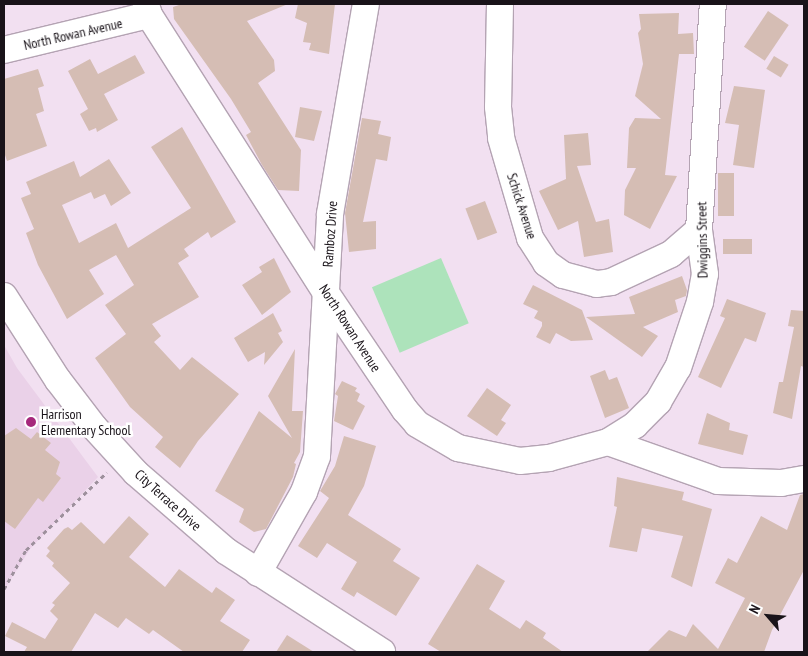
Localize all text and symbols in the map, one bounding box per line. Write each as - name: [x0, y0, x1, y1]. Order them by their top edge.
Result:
- street label: North Rowan Avenue: [22, 14, 124, 54]
- street label: Schick Avenue: [503, 171, 541, 241]
- street label: Ramboz Drive: [319, 200, 341, 268]
- street label: Dwiggins Street: [693, 202, 711, 278]
- street label: North Rowan Avenue: [315, 281, 385, 375]
- place label: Harrison Elementary School: [41, 406, 131, 438]
- marker: Harrison Elementary School: [25, 416, 37, 428]
- street label: City Terrace Drive: [131, 466, 205, 534]
- north arrow: [743, 591, 793, 641]
- text: N: [745, 602, 764, 617]

